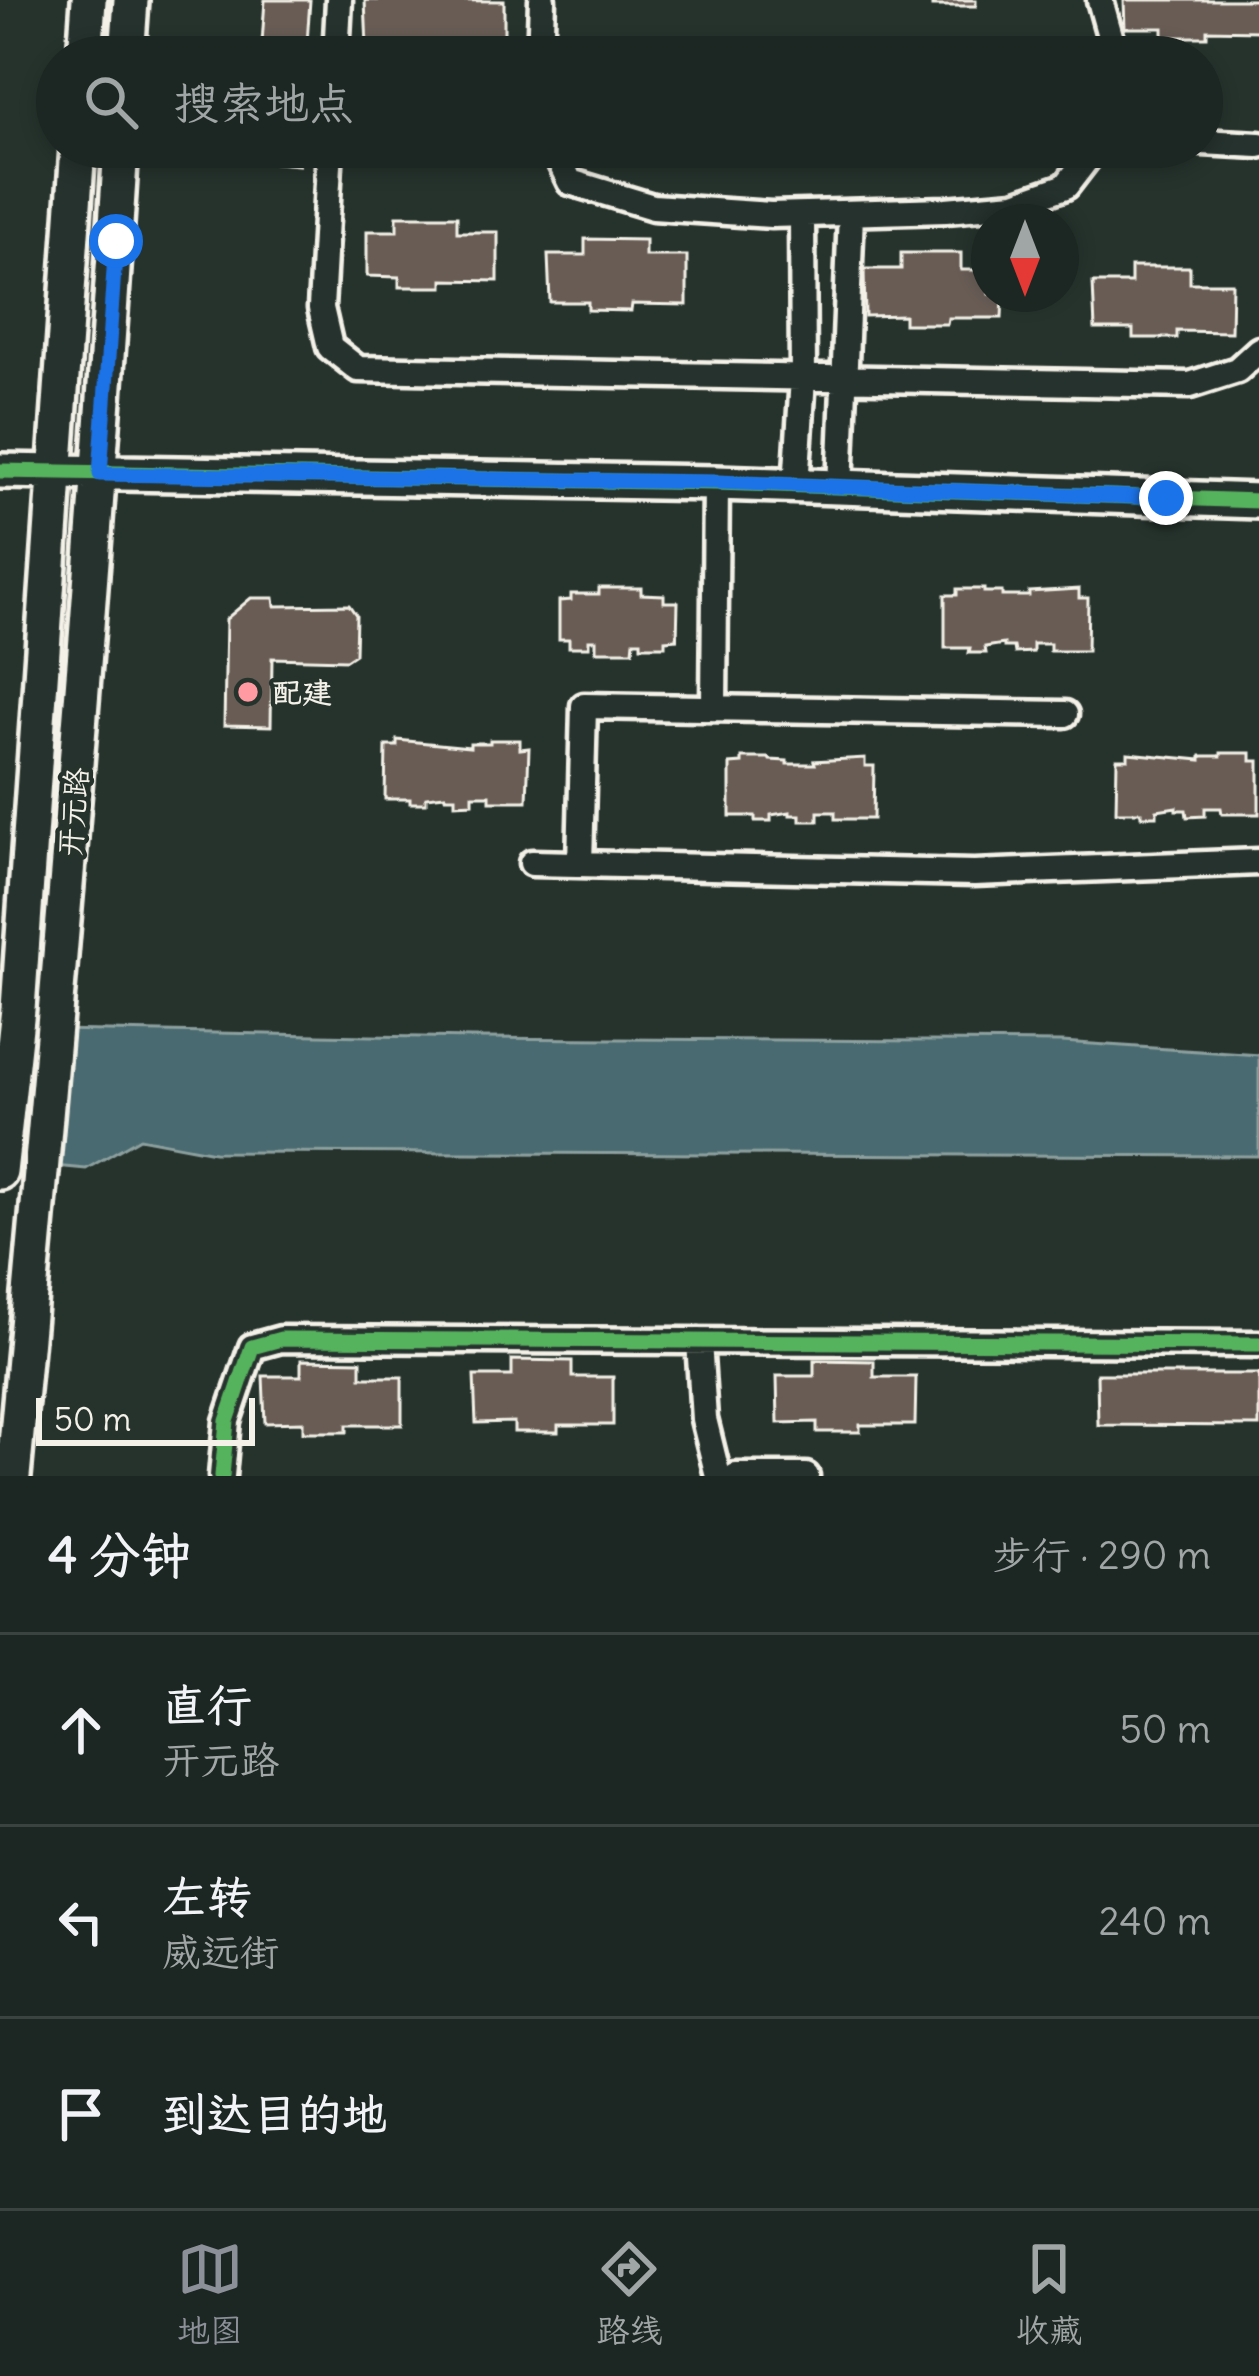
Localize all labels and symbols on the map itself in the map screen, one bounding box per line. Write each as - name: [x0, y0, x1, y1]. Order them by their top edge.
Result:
- north arrow: [971, 204, 1079, 312]
- route start: [89, 214, 143, 268]
- route end: [1139, 471, 1193, 525]
- place label: 配建: [272, 673, 332, 711]
- marker: 配建: [235, 679, 261, 705]
- street label: 开元路: [50, 766, 96, 858]
- scale bar: [36, 1392, 255, 1445]

